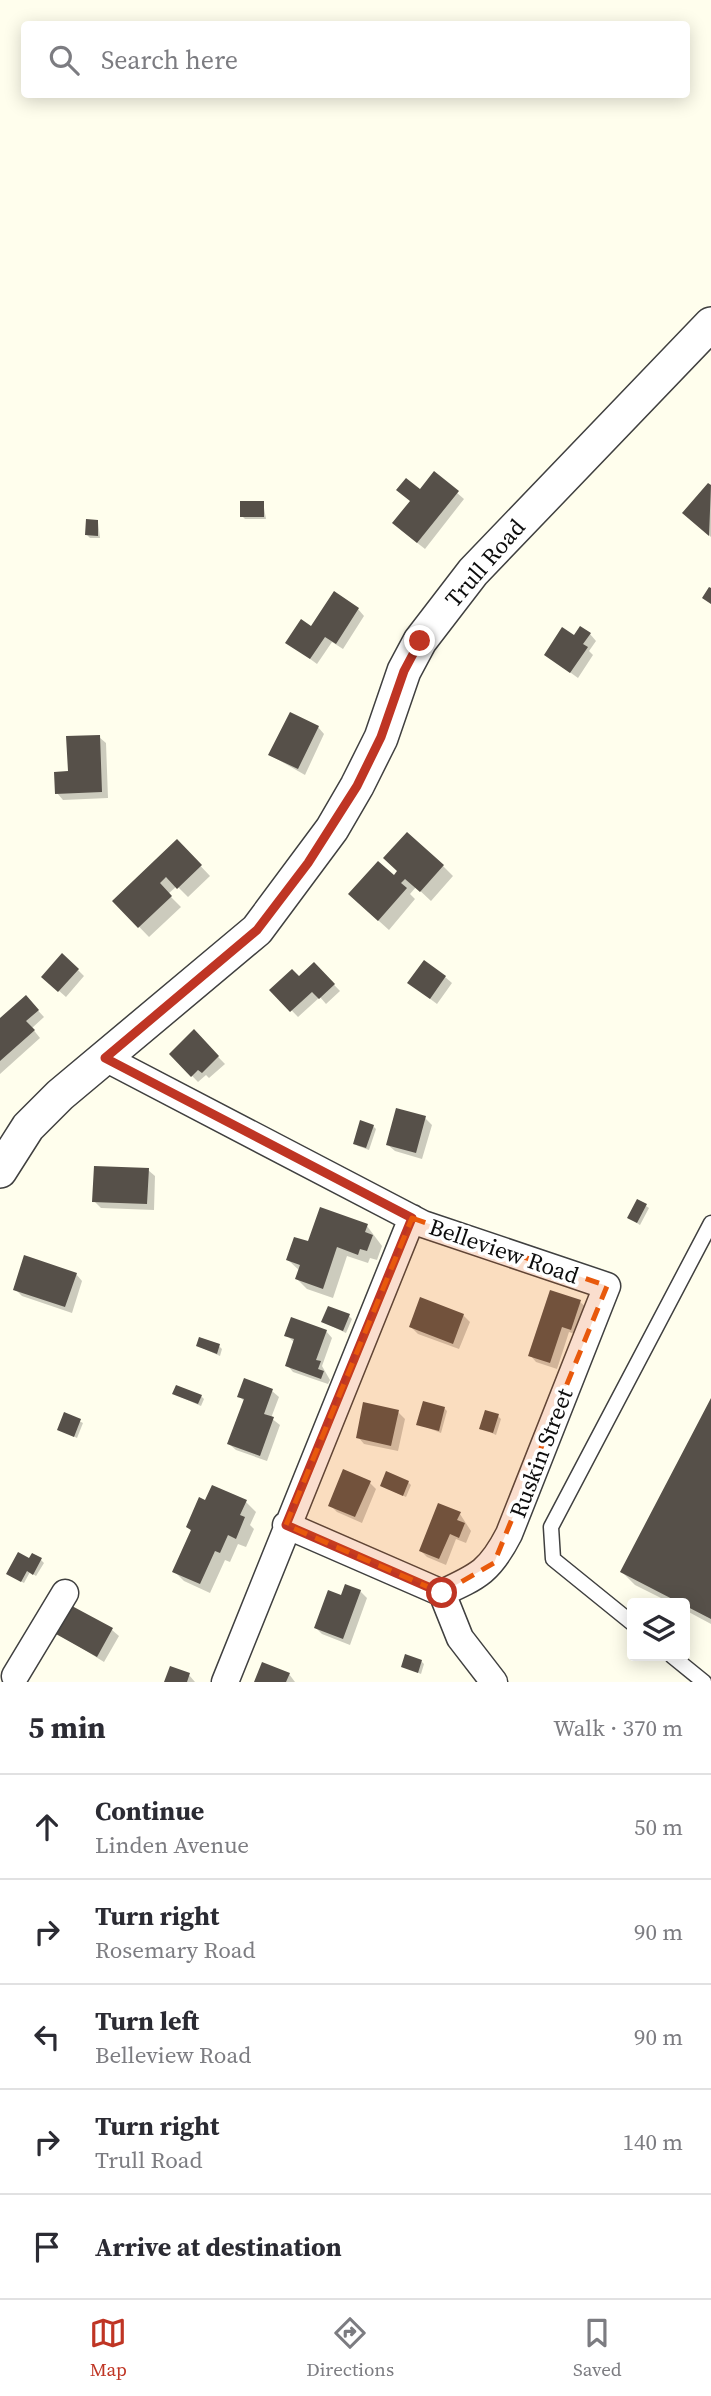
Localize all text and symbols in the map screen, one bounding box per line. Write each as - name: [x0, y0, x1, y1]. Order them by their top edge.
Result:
- search box: [21, 21, 690, 98]
- icon: search: [45, 41, 83, 79]
- text: Search here: [101, 42, 238, 78]
- street label: Trull Road: [438, 512, 532, 614]
- route end: [404, 625, 435, 656]
- street label: Belleview Road: [425, 1210, 583, 1292]
- street label: Ruskin Street: [502, 1383, 581, 1522]
- route start: [426, 1577, 457, 1608]
- map controls: [627, 1598, 690, 1661]
- button: layers: [627, 1598, 690, 1661]
- text: 5 min: [28, 1707, 106, 1748]
- text: Walk · 370 m: [553, 1712, 683, 1744]
- text: Continue: [95, 1793, 204, 1829]
- icon: ahead: [28, 1808, 66, 1846]
- text: 50 m: [634, 1811, 683, 1843]
- text: Linden Avenue: [95, 1829, 249, 1861]
- text: Turn right: [95, 1898, 219, 1934]
- icon: right: [28, 1913, 66, 1951]
- text: 90 m: [634, 1916, 683, 1948]
- text: Rosemary Road: [95, 1934, 256, 1966]
- text: Turn left: [95, 2003, 199, 2039]
- icon: left: [28, 2018, 66, 2056]
- text: 90 m: [634, 2021, 683, 2053]
- text: Belleview Road: [95, 2039, 251, 2071]
- text: Turn right: [95, 2108, 219, 2144]
- icon: right: [28, 2123, 66, 2161]
- text: 140 m: [622, 2126, 683, 2158]
- text: Trull Road: [95, 2144, 203, 2176]
- icon: arrive: [28, 2228, 66, 2266]
- text: Arrive at destination: [95, 2229, 342, 2265]
- tab: Map: [89, 2314, 127, 2382]
- tab: Directions: [306, 2314, 394, 2382]
- tab: Saved: [573, 2314, 622, 2382]

